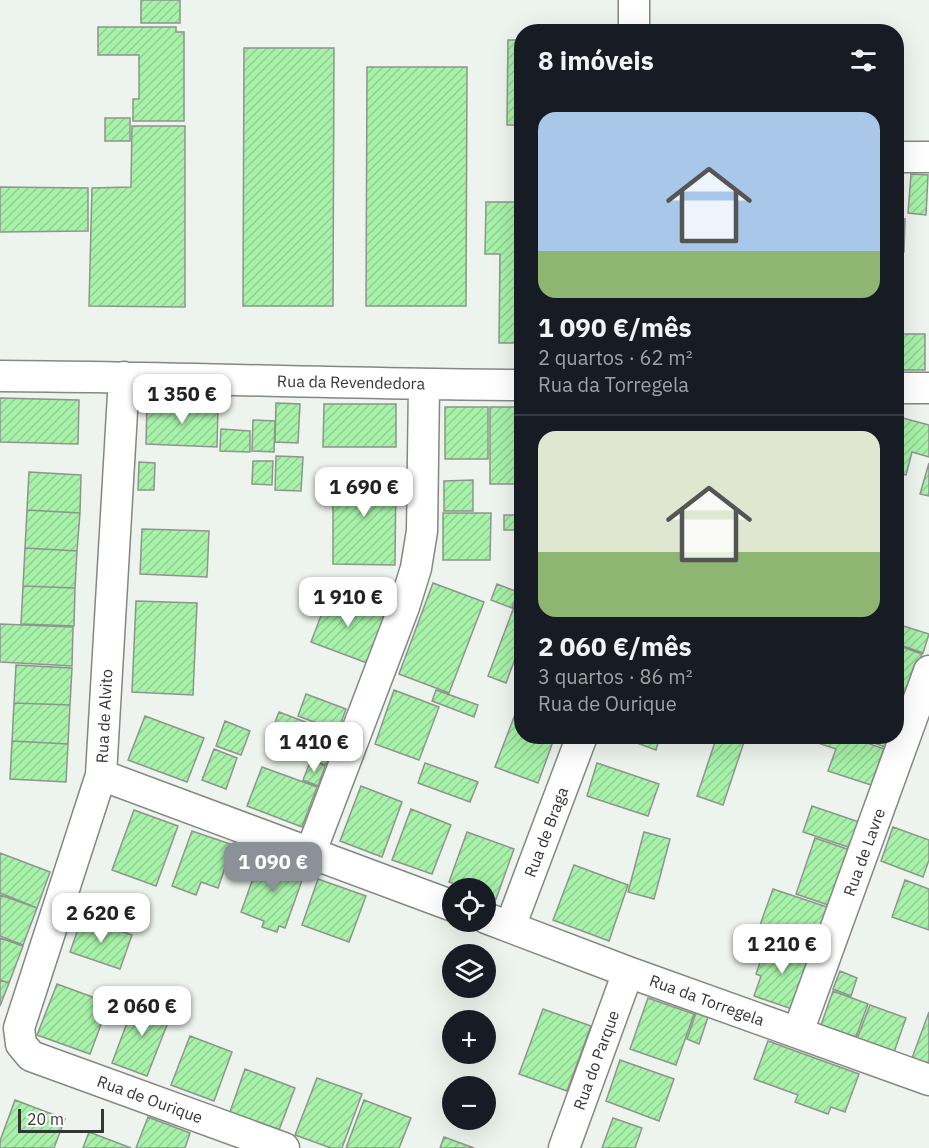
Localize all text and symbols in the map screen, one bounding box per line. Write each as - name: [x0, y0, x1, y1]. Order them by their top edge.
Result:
- text: 8 imóveis: [538, 43, 654, 77]
- icon: filters: [847, 44, 880, 77]
- icon: home: [655, 151, 763, 259]
- text: 1 090 €/mês: [538, 310, 692, 344]
- text: 2 quartos · 62 m²: [538, 344, 693, 371]
- street label: Rua da Revendedora: [277, 371, 426, 393]
- text: Rua da Torregela: [538, 371, 689, 398]
- pin: 1 350 €: [127, 374, 237, 425]
- text: 1 350 €: [147, 380, 217, 407]
- pin: 1 690 €: [309, 467, 419, 518]
- icon: home: [655, 470, 763, 578]
- text: 1 690 €: [329, 473, 399, 500]
- pin: 1 910 €: [293, 577, 403, 628]
- text: 1 910 €: [313, 583, 383, 610]
- text: 2 060 €/mês: [538, 629, 692, 663]
- text: 3 quartos · 86 m²: [538, 663, 693, 690]
- street label: Rua de Alvito: [92, 668, 116, 764]
- text: Rua de Ourique: [538, 690, 677, 717]
- pin: 1 410 €: [259, 722, 369, 773]
- text: 1 410 €: [279, 728, 349, 755]
- street label: Rua de Braga: [520, 784, 573, 880]
- street label: Rua de Lavre: [839, 805, 889, 899]
- pin: 1 090 €: [218, 842, 328, 893]
- text: 1 090 €: [238, 848, 308, 875]
- map controls: [442, 878, 496, 1130]
- button: locate: [442, 878, 496, 932]
- pin: 2 620 €: [46, 893, 156, 944]
- text: 2 620 €: [66, 899, 136, 926]
- pin: 1 210 €: [727, 924, 837, 975]
- text: 1 210 €: [747, 930, 817, 957]
- button: layers: [442, 944, 496, 998]
- street label: Rua da Torregela: [647, 970, 768, 1030]
- pin: 2 060 €: [87, 986, 197, 1037]
- text: 2 060 €: [107, 992, 177, 1019]
- street label: Rua do Parque: [569, 1007, 623, 1113]
- button: +: [442, 1010, 496, 1064]
- street label: Rua de Ourique: [94, 1071, 206, 1127]
- button: −: [442, 1076, 496, 1130]
- scale bar: [18, 1106, 104, 1134]
- text: 20 m: [27, 1109, 64, 1129]

